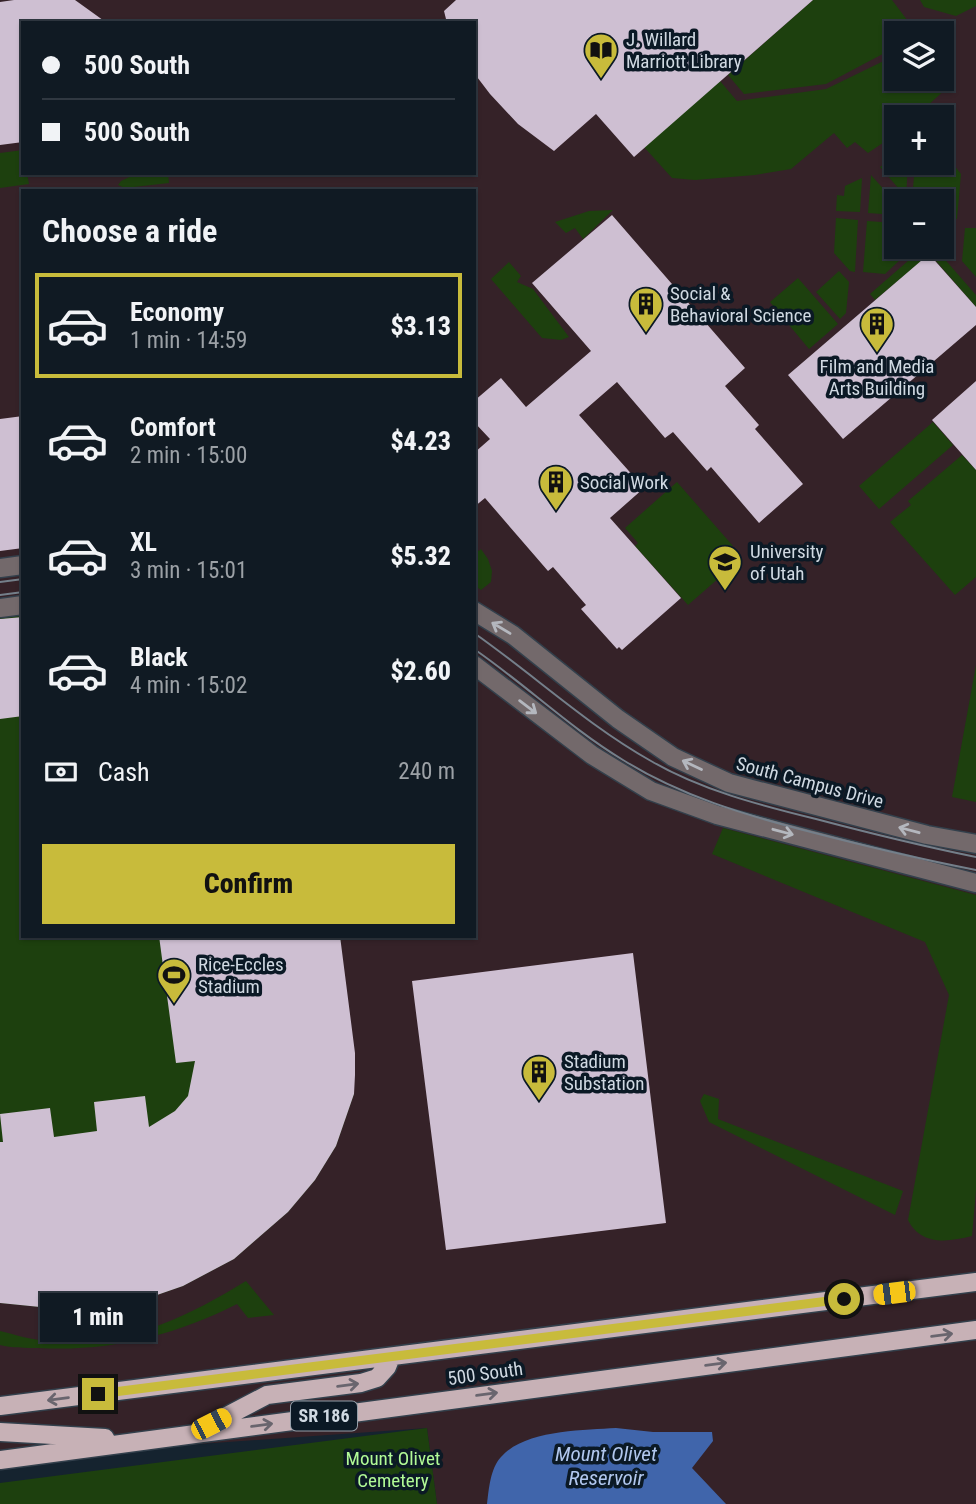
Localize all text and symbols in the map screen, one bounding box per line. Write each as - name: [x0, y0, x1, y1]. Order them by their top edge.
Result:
- map controls: [884, 21, 954, 259]
- button: layers: [884, 21, 954, 91]
- place label: J. Willard Marriott Library: [626, 28, 742, 73]
- library icon: J. Willard Marriott Library: [582, 31, 620, 80]
- text: 500 South: [84, 50, 190, 80]
- button: +: [884, 105, 954, 175]
- text: 500 South: [84, 117, 190, 147]
- button: −: [884, 189, 954, 259]
- text: Choose a ride: [42, 212, 217, 250]
- place label: Social & Behavioral Science: [670, 282, 812, 327]
- building icon: Social & Behavioral Science: [627, 285, 665, 334]
- icon: car: [46, 294, 109, 357]
- text: Economy: [130, 297, 224, 327]
- building icon: Film and Media Arts Building: [858, 305, 896, 354]
- text: $3.13: [390, 311, 451, 341]
- text: 1 min · 14:59: [130, 327, 247, 354]
- place label: Film and Media Arts Building: [820, 355, 934, 400]
- icon: car: [46, 409, 109, 472]
- text: Comfort: [130, 412, 216, 442]
- text: $4.23: [390, 426, 451, 456]
- text: 2 min · 15:00: [130, 442, 247, 469]
- building icon: Social Work: [537, 463, 575, 512]
- place label: Social Work: [580, 471, 669, 494]
- icon: car: [46, 524, 109, 587]
- text: XL: [130, 527, 157, 557]
- place label: University of Utah: [750, 540, 824, 585]
- text: $5.32: [390, 541, 451, 571]
- school or university icon: University of Utah: [706, 543, 744, 592]
- text: 3 min · 15:01: [130, 557, 247, 584]
- one-way arrow: [492, 620, 512, 634]
- icon: car: [46, 639, 109, 702]
- text: Black: [130, 642, 188, 672]
- text: $2.60: [390, 656, 451, 686]
- text: 4 min · 15:02: [130, 672, 247, 699]
- one-way arrow: [519, 699, 538, 714]
- street label: South Campus Drive: [734, 752, 886, 813]
- icon: cash: [42, 753, 80, 791]
- text: Cash: [98, 757, 150, 787]
- text: 240 m: [398, 758, 455, 785]
- one-way arrow: [682, 758, 703, 771]
- one-way arrow: [898, 823, 921, 836]
- one-way arrow: [771, 826, 794, 839]
- button: Confirm: [42, 844, 455, 924]
- place label: Rice-Eccles Stadium: [198, 953, 284, 998]
- sports icon: Rice-Eccles Stadium: [155, 956, 193, 1005]
- place label: Stadium Substation: [564, 1050, 645, 1095]
- building icon: Stadium Substation: [520, 1053, 558, 1102]
- car: [872, 1280, 917, 1306]
- route start: [828, 1283, 860, 1315]
- callout: 1 min: [40, 1292, 156, 1342]
- text: 1 min: [72, 1304, 124, 1331]
- one-way arrow: [930, 1328, 952, 1341]
- street label: 500 South: [446, 1357, 524, 1390]
- one-way arrow: [704, 1357, 727, 1370]
- route end: [82, 1378, 114, 1410]
- one-way arrow: [336, 1378, 358, 1391]
- one-way arrow: [475, 1387, 498, 1400]
- one-way arrow: [47, 1393, 69, 1406]
- road number: SR 186: [291, 1401, 357, 1430]
- car: [188, 1405, 235, 1443]
- one-way arrow: [250, 1418, 273, 1431]
- water label: Mount Olivet Reservoir: [555, 1442, 658, 1490]
- park label: Mount Olivet Cemetery: [346, 1447, 440, 1492]

